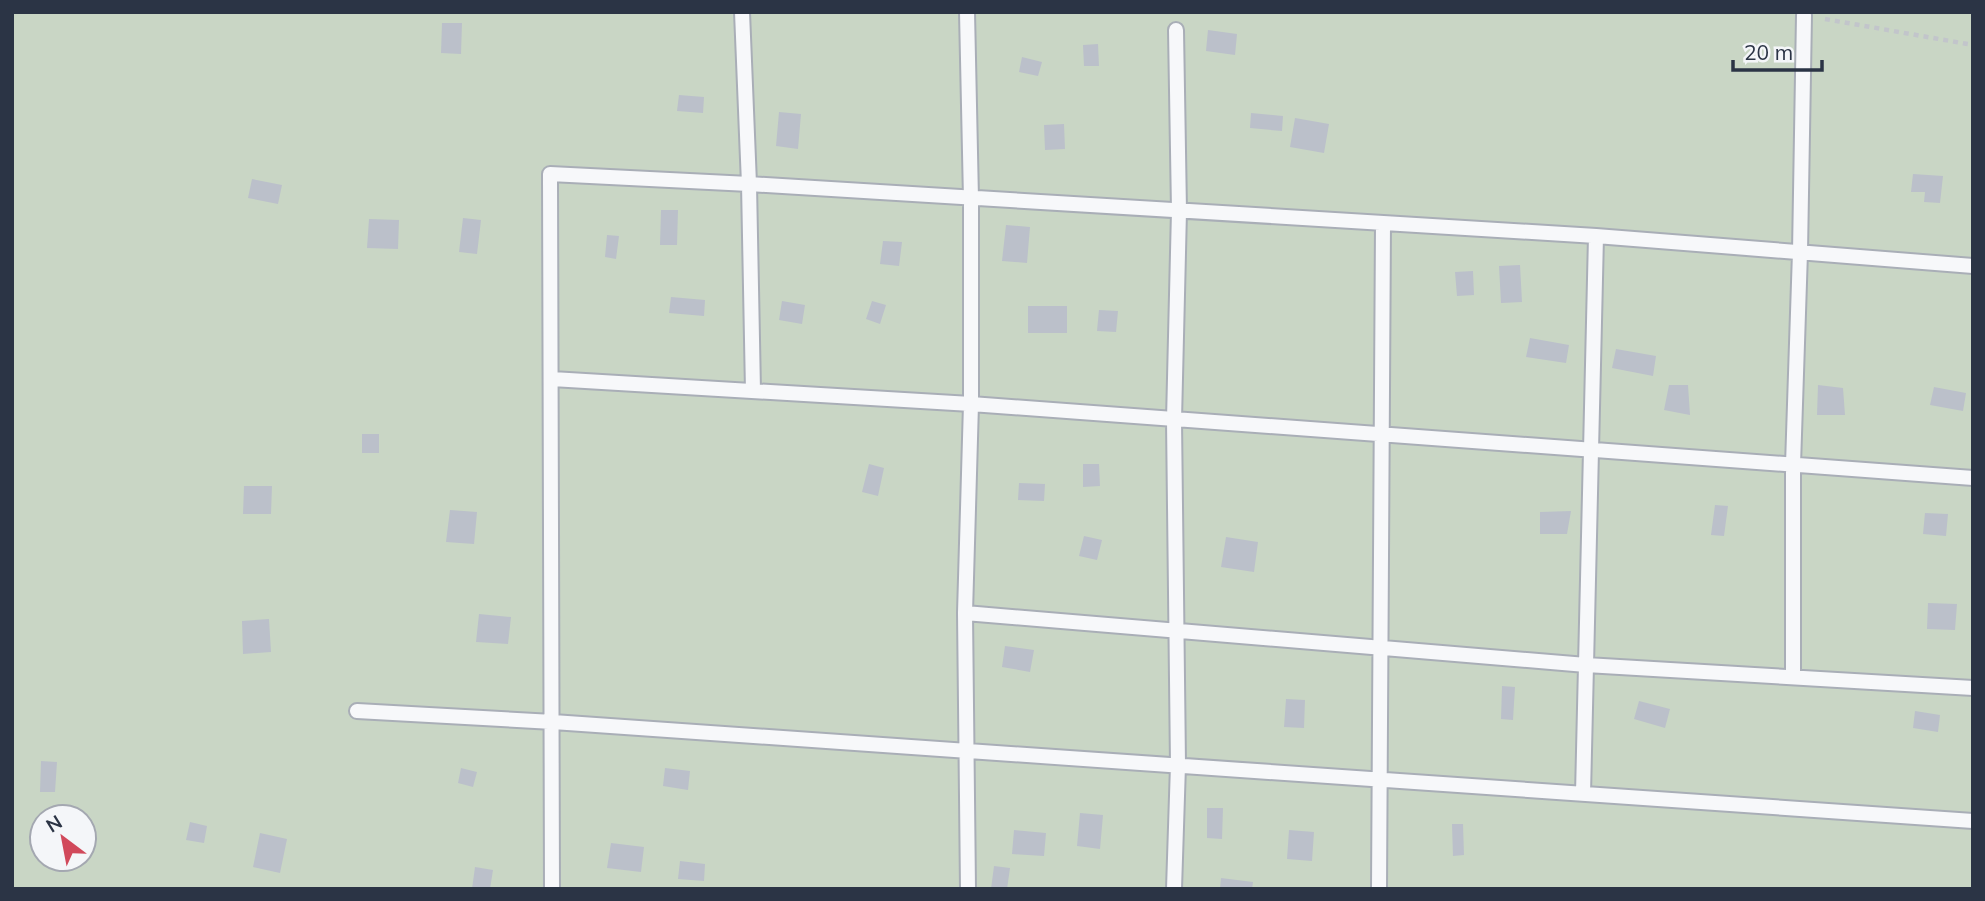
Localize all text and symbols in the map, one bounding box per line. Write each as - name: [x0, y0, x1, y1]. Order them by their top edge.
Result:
- scale bar: [1733, 28, 1822, 72]
- text: 20 m: [1744, 39, 1793, 65]
- north arrow: [28, 803, 98, 873]
- text: N: [42, 810, 66, 838]

